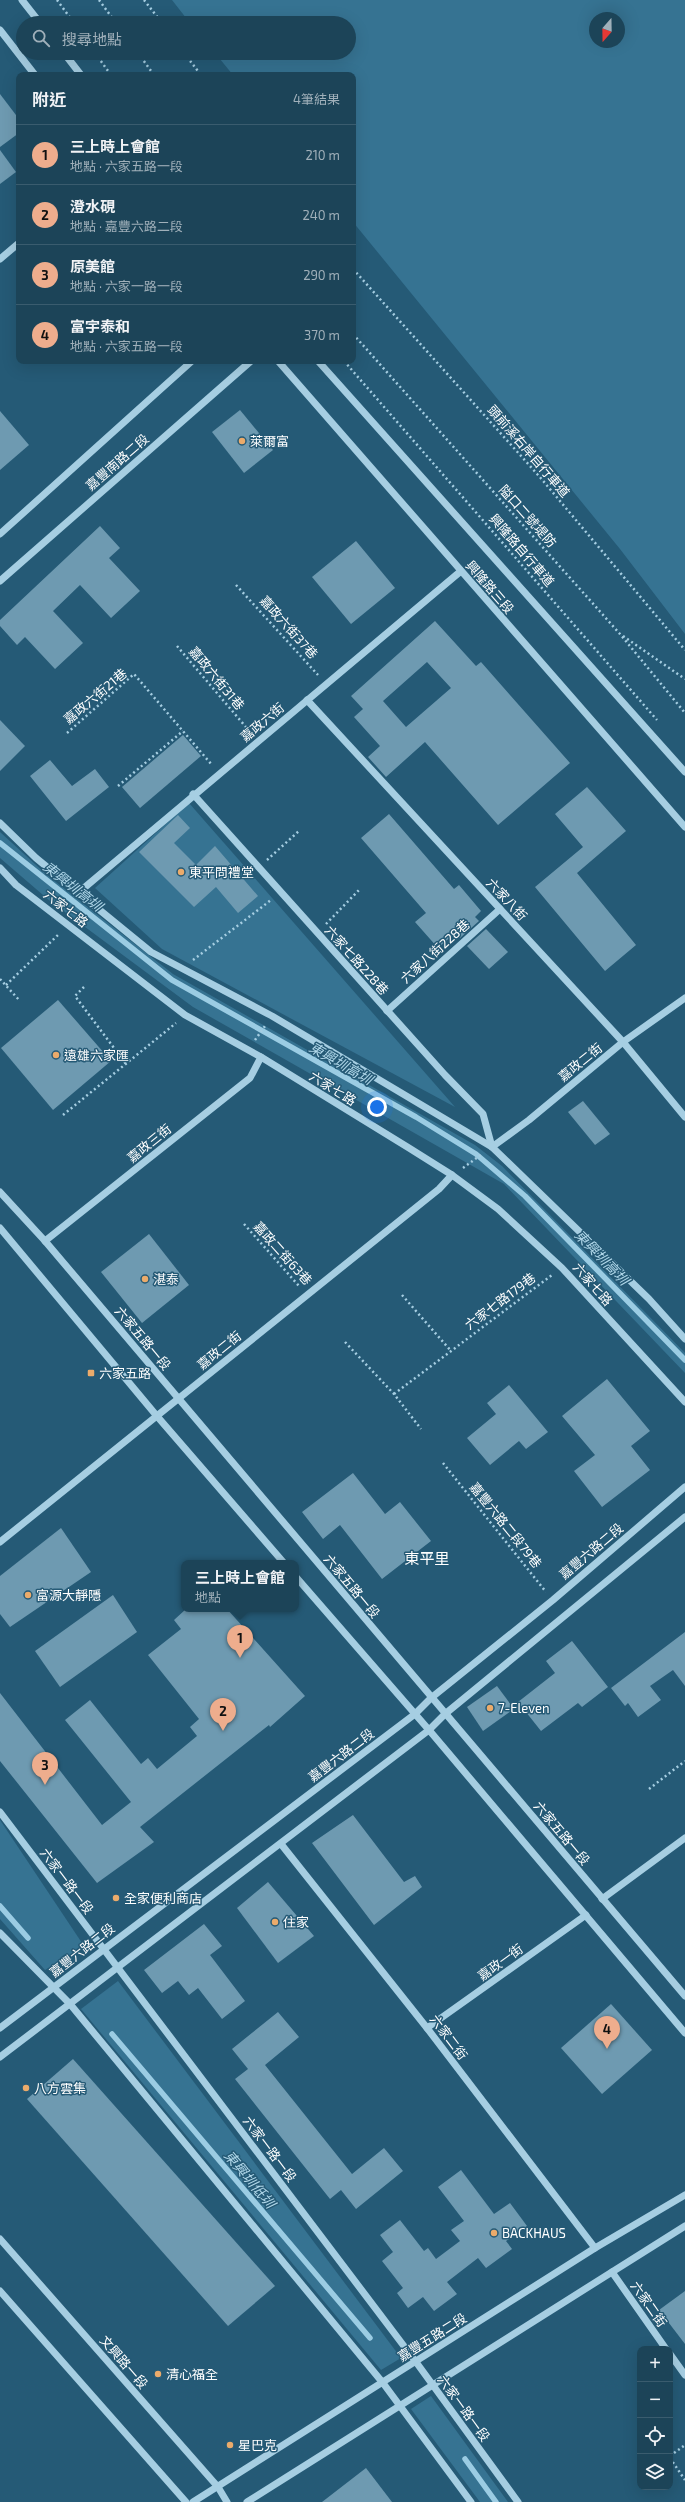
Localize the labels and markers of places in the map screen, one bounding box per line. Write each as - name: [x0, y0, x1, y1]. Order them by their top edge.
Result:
- place label: 萊爾富: [250, 433, 289, 449]
- marker: 萊爾富: [237, 436, 247, 446]
- place label: 東平問禮堂: [189, 864, 254, 880]
- marker: 東平問禮堂: [176, 867, 186, 877]
- place label: 遠雄六家匯: [64, 1047, 129, 1063]
- marker: 遠雄六家匯: [51, 1050, 61, 1060]
- place label: 湛泰: [153, 1271, 179, 1287]
- marker: 湛泰: [140, 1274, 150, 1284]
- place label: 六家五路: [99, 1365, 151, 1381]
- marker: 六家五路: [86, 1368, 96, 1378]
- place label: 富源大靜隱: [36, 1587, 101, 1603]
- marker: 富源大靜隱: [23, 1590, 33, 1600]
- pin: 1: [227, 1625, 253, 1658]
- pin: 2: [210, 1698, 236, 1731]
- place label: 7-Eleven: [498, 1700, 550, 1716]
- marker: 7-Eleven: [485, 1703, 495, 1713]
- pin: 3: [32, 1752, 58, 1785]
- place label: 全家便利商店: [124, 1890, 202, 1906]
- marker: 全家便利商店: [111, 1893, 121, 1903]
- place label: 住家: [283, 1914, 309, 1930]
- marker: 住家: [270, 1917, 280, 1927]
- pin: 4: [594, 2016, 620, 2049]
- place label: 八方雲集: [34, 2080, 86, 2096]
- marker: 八方雲集: [21, 2083, 31, 2093]
- place label: BACKHAUS: [502, 2225, 566, 2241]
- marker: BACKHAUS: [489, 2228, 499, 2238]
- place label: 清心福全: [166, 2366, 218, 2382]
- marker: 清心福全: [153, 2369, 163, 2379]
- place label: 星巴克: [238, 2437, 277, 2453]
- marker: 星巴克: [225, 2440, 235, 2450]

